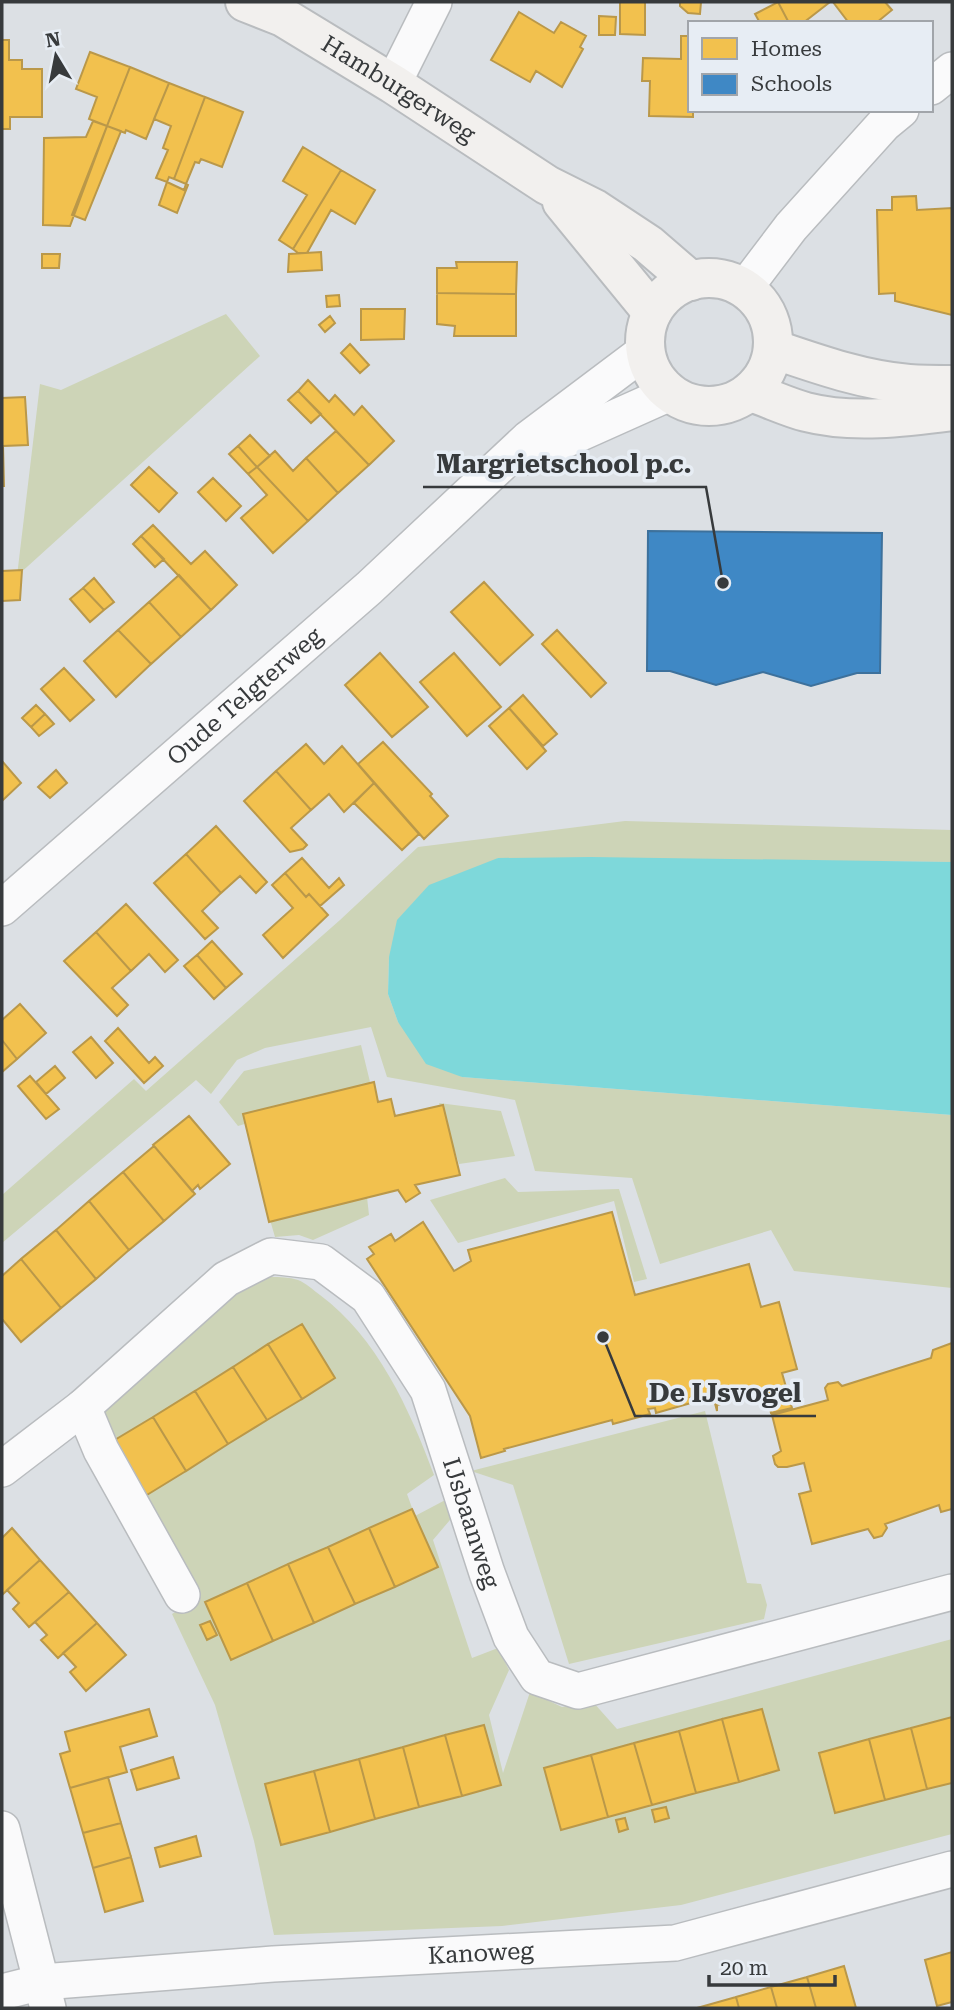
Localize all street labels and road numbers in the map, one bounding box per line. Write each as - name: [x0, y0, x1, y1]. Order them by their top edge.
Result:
- street label: Hamburgerweg: [316, 30, 481, 148]
- street label: Oude Telgterweg: [162, 621, 328, 771]
- street label: IJsbaanweg: [437, 1454, 506, 1593]
- street label: Kanoweg: [427, 1936, 535, 1970]

